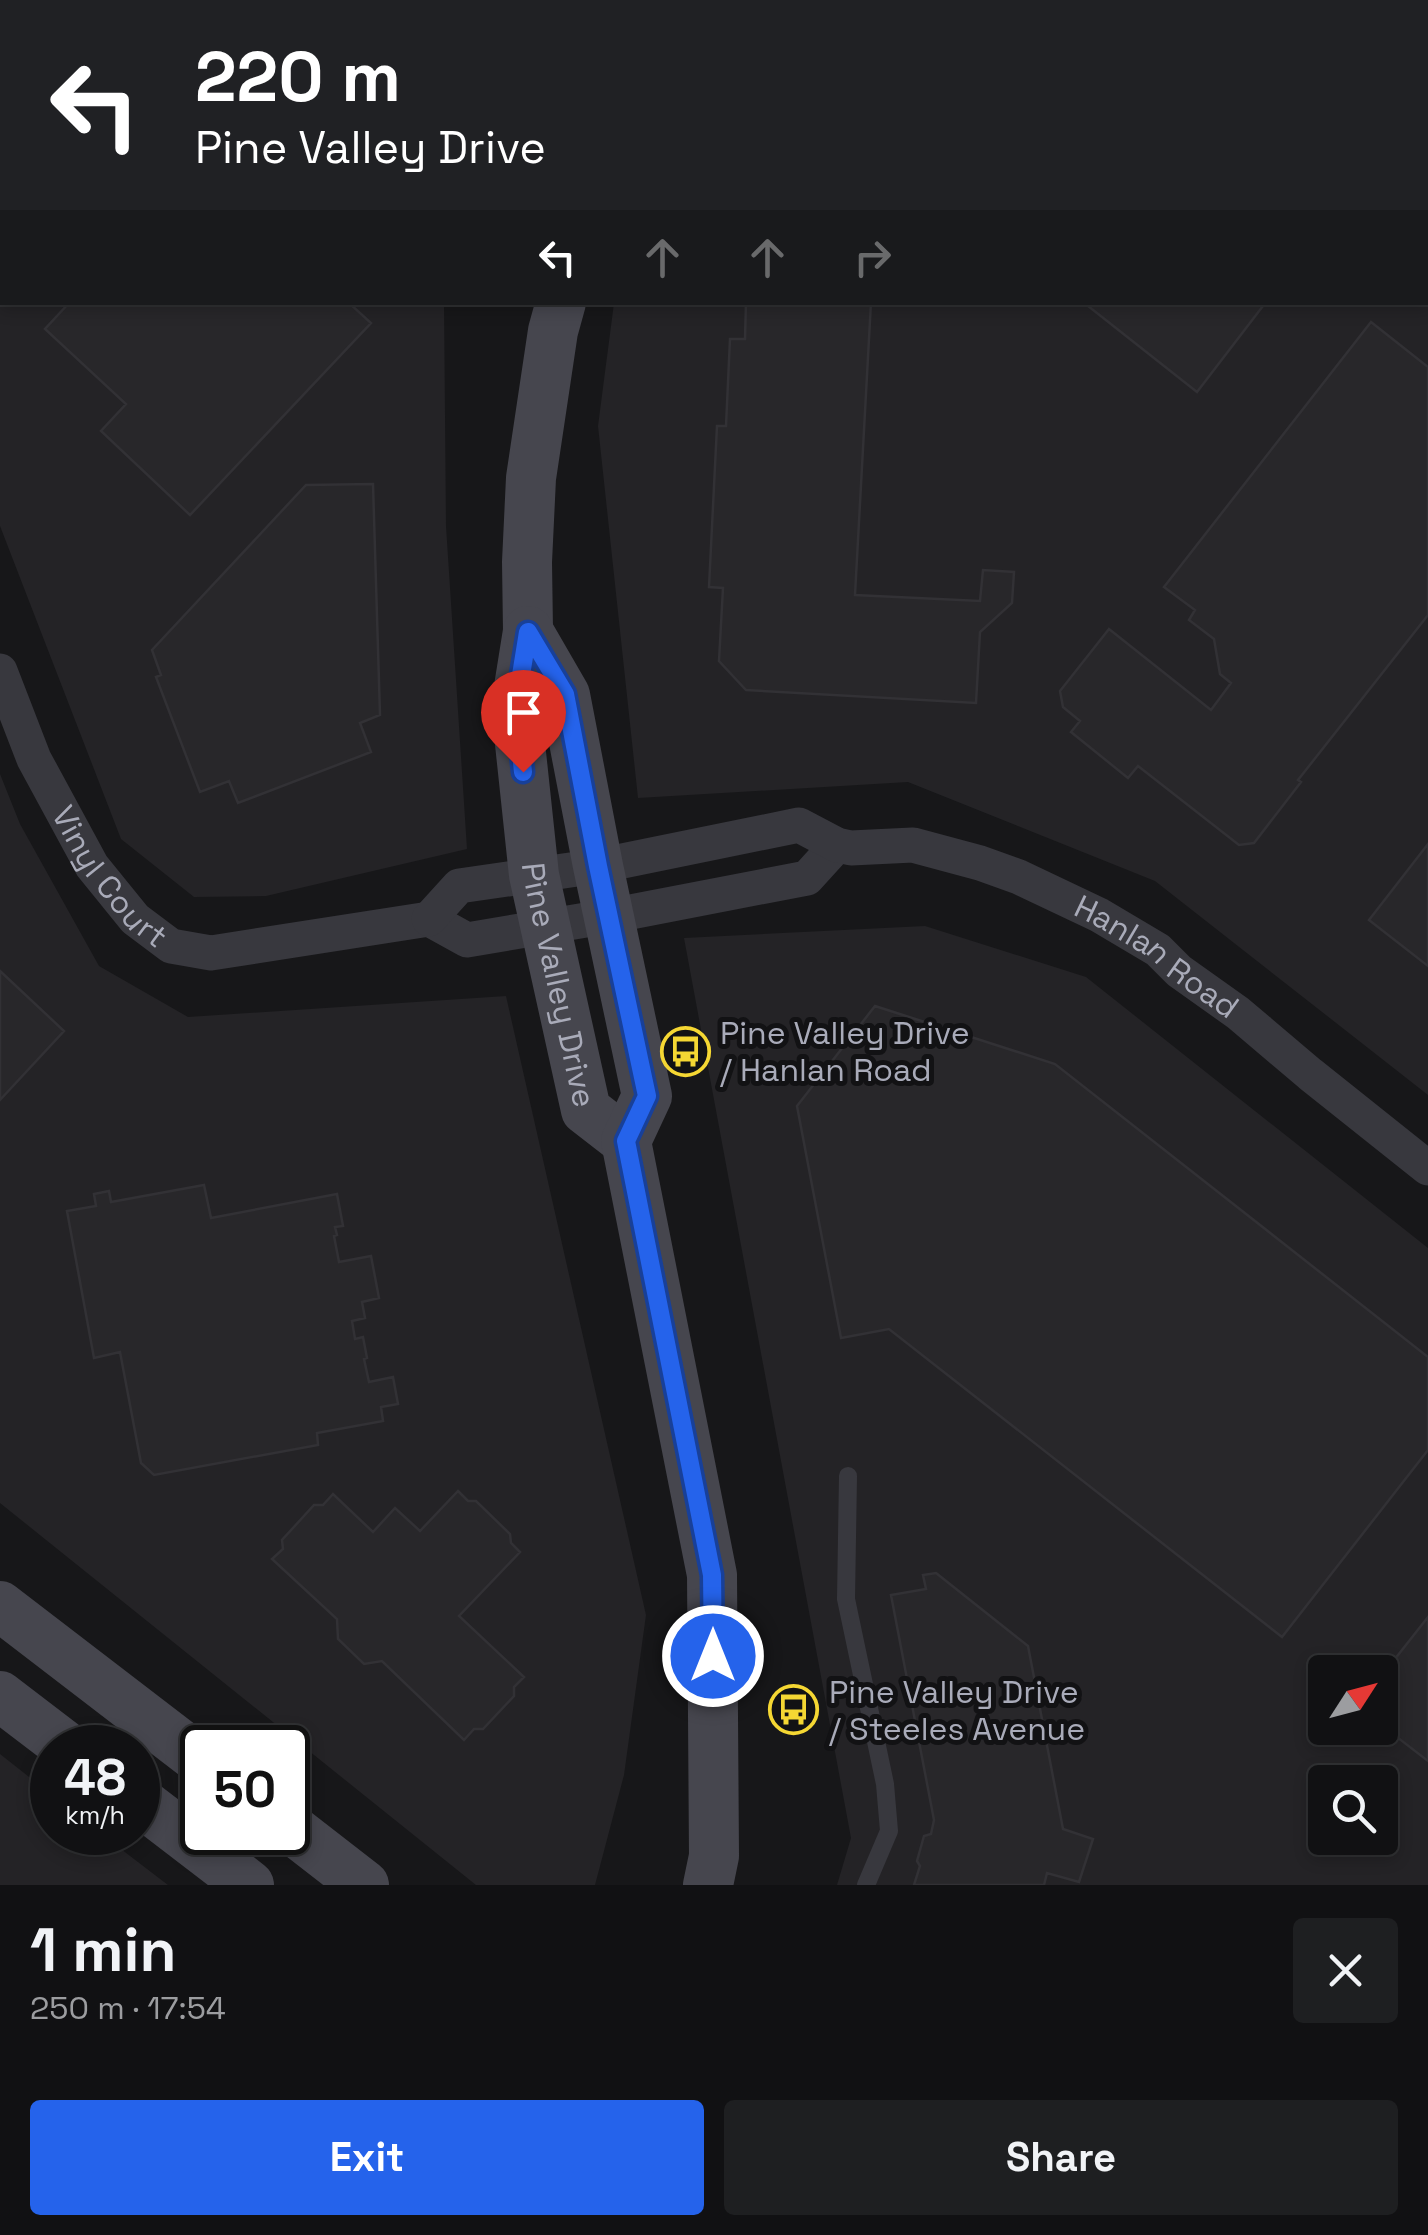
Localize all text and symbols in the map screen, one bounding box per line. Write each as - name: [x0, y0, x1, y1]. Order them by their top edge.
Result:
- text: 220 m: [195, 32, 401, 121]
- icon: left: [30, 40, 160, 170]
- text: Pine Valley Drive: [195, 119, 546, 176]
- icon: left: [530, 230, 585, 285]
- icon: ahead: [635, 230, 690, 285]
- icon: ahead: [740, 230, 795, 285]
- icon: right: [845, 230, 900, 285]
- pin: [481, 670, 566, 773]
- icon: arrive: [496, 685, 551, 740]
- street label: Vinyl Court: [43, 799, 175, 956]
- street label: Pine Valley Drive: [513, 860, 605, 1111]
- street label: Hanlan Road: [1068, 886, 1247, 1027]
- place label: Pine Valley Drive / Hanlan Road: [720, 1013, 970, 1090]
- bus stop icon: Pine Valley Drive / Hanlan Road: [659, 1025, 711, 1077]
- position arrow: [661, 1604, 765, 1708]
- north arrow: [1308, 1655, 1398, 1745]
- map controls: [1308, 1655, 1398, 1855]
- place label: Pine Valley Drive / Steeles Avenue: [829, 1672, 1085, 1749]
- bus stop icon: Pine Valley Drive / Steeles Avenue: [768, 1684, 820, 1736]
- speed limit sign: 50: [180, 1725, 310, 1855]
- text: 48: [64, 1746, 126, 1810]
- button: search: [1308, 1765, 1398, 1855]
- text: km/h: [65, 1799, 125, 1831]
- text: 1 min: [30, 1912, 177, 1989]
- button: close: [1293, 1918, 1398, 2023]
- text: 250 m · 17:54: [30, 1988, 226, 2028]
- button: Exit: [30, 2100, 704, 2215]
- button: Share: [724, 2100, 1398, 2215]

